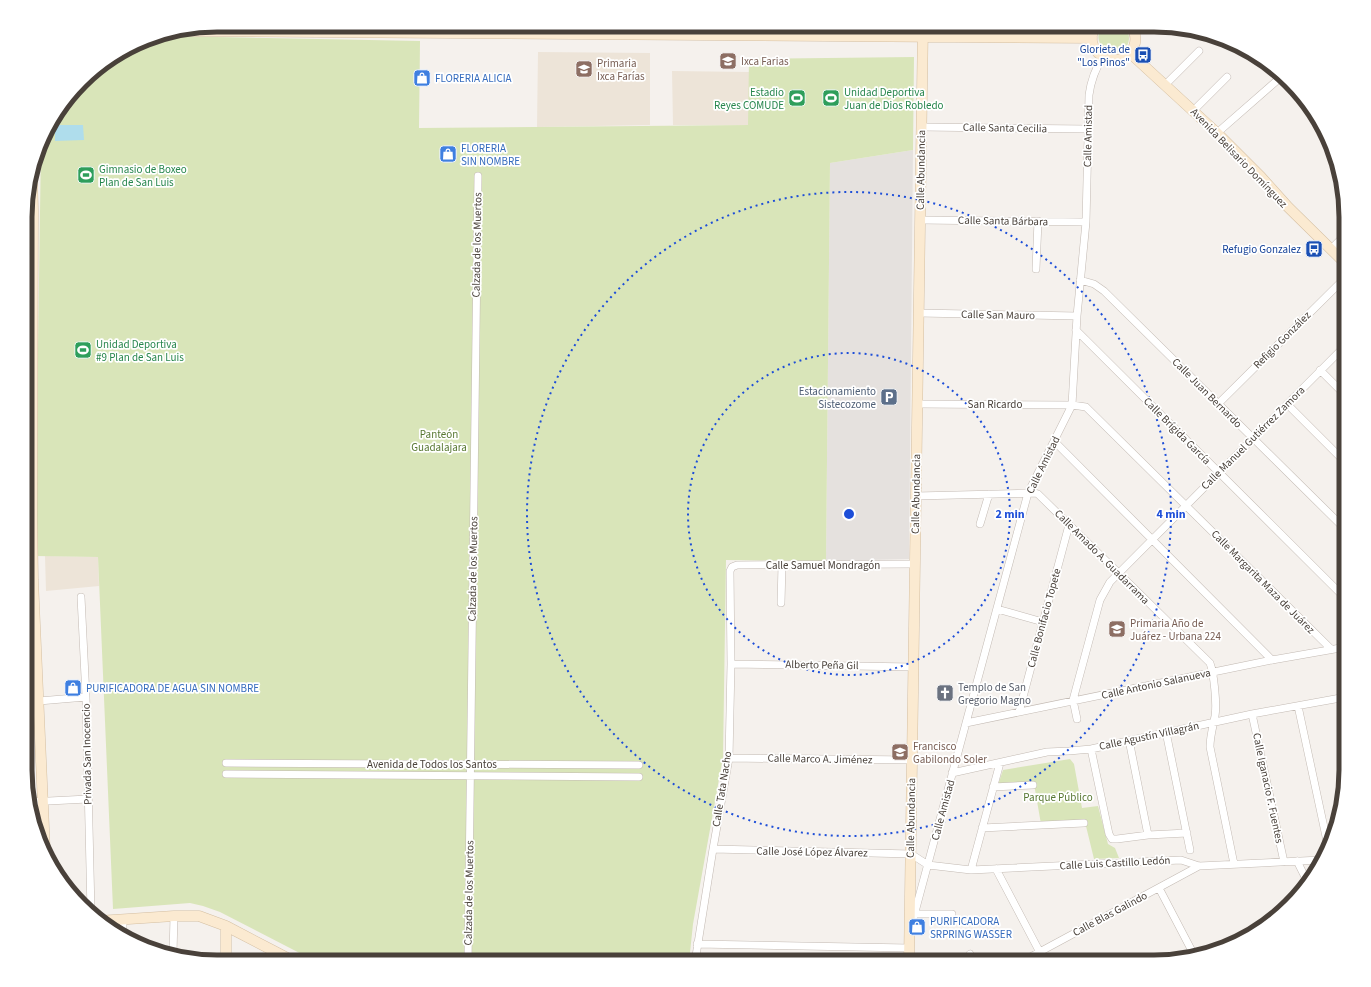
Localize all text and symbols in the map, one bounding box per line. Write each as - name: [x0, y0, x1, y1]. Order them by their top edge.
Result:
- place label: Glorieta de "Los Pinos": [1077, 42, 1131, 70]
- bus stop icon: Glorieta de "Los Pinos": [1133, 45, 1153, 65]
- school or university icon: Ixca Farias: [718, 51, 738, 71]
- place label: Ixca Farias: [741, 54, 789, 69]
- place label: Primaria Ixca Farías: [597, 56, 645, 84]
- school or university icon: Primaria Ixca Farías: [574, 59, 594, 79]
- shop icon: FLORERIA ALICIA: [412, 68, 432, 88]
- place label: FLORERIA ALICIA: [435, 71, 512, 86]
- place label: Estadio Reyes COMUDE: [714, 85, 784, 113]
- place label: Unidad Deportiva Juan de Dios Robledo: [844, 85, 944, 113]
- sports icon: Estadio Reyes COMUDE: [787, 88, 807, 108]
- sports icon: Unidad Deportiva Juan de Dios Robledo: [821, 88, 841, 108]
- street label: Calle Amistad: [1080, 105, 1096, 167]
- street label: Avenida Belisario Domínguez: [1187, 105, 1291, 211]
- street label: Calle Santa Cecilia: [963, 120, 1047, 136]
- street label: Calle Abundancia: [913, 130, 929, 210]
- place label: FLORERIA SIN NOMBRE: [461, 141, 520, 169]
- shop icon: FLORERIA SIN NOMBRE: [438, 144, 458, 164]
- place label: Gimnasio de Boxeo Plan de San Luis: [99, 162, 187, 190]
- sports icon: Gimnasio de Boxeo Plan de San Luis: [76, 165, 96, 185]
- street label: Calzada de los Muertos: [469, 192, 485, 298]
- street label: Calle Santa Bárbara: [958, 213, 1048, 229]
- bus stop icon: Refugio Gonzalez: [1304, 239, 1324, 259]
- place label: Refugio Gonzalez: [1222, 242, 1301, 257]
- street label: Calle San Mauro: [961, 307, 1035, 323]
- street label: Refigio González: [1250, 308, 1314, 372]
- place label: Unidad Deportiva #9 Plan de San Luis: [96, 337, 184, 365]
- sports icon: Unidad Deportiva #9 Plan de San Luis: [73, 340, 93, 360]
- street label: Calle Juan Bernardo: [1169, 355, 1245, 431]
- street label: Calle Manuel Gutiérrez Zamora: [1198, 383, 1308, 493]
- place label: Estacionamiento Sistecozome: [799, 384, 877, 412]
- parking icon: Estacionamiento Sistecozome: [879, 387, 899, 407]
- street label: Calle Brígida García: [1140, 394, 1214, 468]
- street label: San Ricardo: [968, 397, 1022, 412]
- park label: Panteón Guadalajara: [411, 427, 467, 455]
- street label: Calle Amistad: [1023, 434, 1063, 496]
- street label: Calle Abundancia: [908, 454, 924, 534]
- text: 2 min: [995, 506, 1025, 523]
- street label: Calle Amado A. Guadarrama: [1051, 506, 1153, 608]
- text: 4 min: [1156, 506, 1186, 523]
- centre of rings: [842, 507, 856, 521]
- street label: Calzada de los Muertos: [465, 516, 481, 622]
- street label: Calle Margarita Maza de Juárez: [1208, 527, 1318, 637]
- street label: Calle Samuel Mondragón: [766, 558, 880, 573]
- street label: Calle Bonifacio Topete: [1024, 566, 1065, 669]
- place label: Primaria Año de Juárez - Urbana 224: [1130, 616, 1222, 644]
- school or university icon: Primaria Año de Juárez - Urbana 224: [1107, 619, 1127, 639]
- street label: Alberto Peña Gil: [785, 657, 859, 673]
- street label: Calle Antonio Salanueva: [1100, 665, 1212, 703]
- shop icon: PURIFICADORA DE AGUA SIN NOMBRE: [63, 678, 83, 698]
- place label: Templo de San Gregorio Magno: [958, 680, 1031, 708]
- place label: PURIFICADORA DE AGUA SIN NOMBRE: [86, 681, 259, 696]
- church icon: Templo de San Gregorio Magno: [935, 683, 955, 703]
- street label: Privada San Inocencio: [79, 703, 95, 805]
- street label: Calle Agustín Villagrán: [1098, 718, 1200, 754]
- street label: Calle Iganacio F. Fuentes: [1249, 732, 1287, 845]
- place label: Francisco Gabilondo Soler: [913, 739, 987, 767]
- school or university icon: Francisco Gabilondo Soler: [890, 742, 910, 762]
- street label: Calle Tata Nacho: [709, 750, 735, 828]
- street label: Calle Marco A. Jiménez: [767, 751, 873, 767]
- street label: Avenida de Todos los Santos: [367, 757, 497, 772]
- street label: Calle Abundancia: [903, 778, 919, 858]
- street label: Calle Amistad: [928, 778, 958, 842]
- park label: Parque Público: [1023, 790, 1093, 805]
- street label: Calzada de los Muertos: [461, 840, 477, 946]
- street label: Calle José López Álvarez: [756, 844, 868, 860]
- street label: Calle Luis Castillo Ledón: [1059, 853, 1171, 873]
- street label: Calle Blas Galindo: [1070, 888, 1150, 940]
- place label: PURIFICADORA SRPRING WASSER: [930, 914, 1012, 942]
- shop icon: PURIFICADORA SRPRING WASSER: [907, 917, 927, 937]

